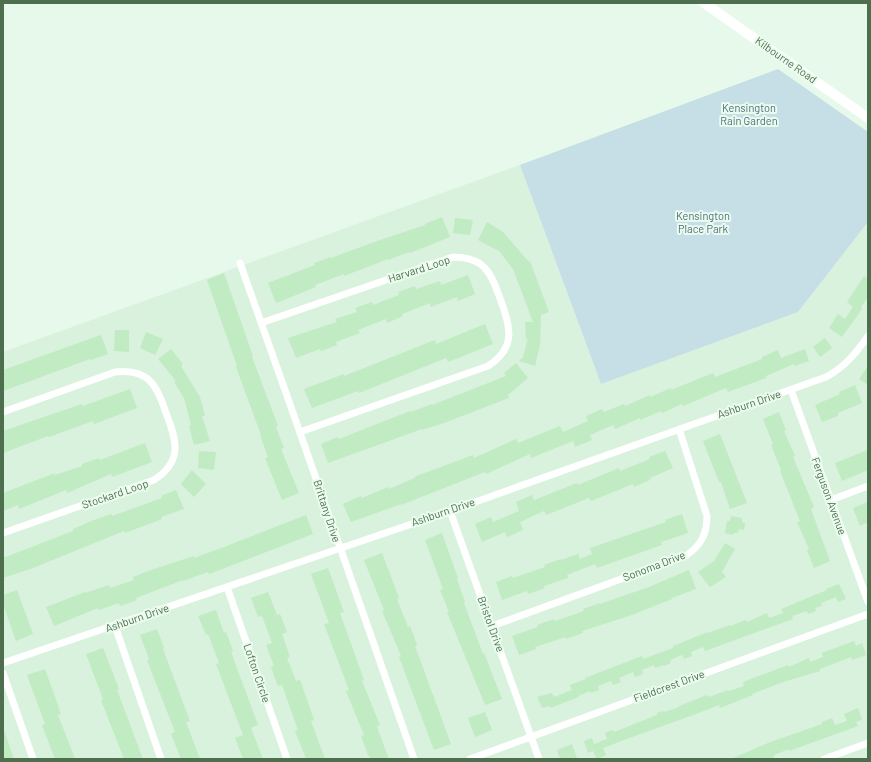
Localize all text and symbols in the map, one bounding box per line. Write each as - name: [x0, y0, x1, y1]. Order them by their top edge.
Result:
- street label: Kilbourne Road: [753, 34, 820, 86]
- park label: Kensington Rain Garden: [720, 101, 778, 127]
- park label: Kensington Place Park: [676, 209, 730, 235]
- street label: Harvard Loop: [386, 252, 451, 285]
- street label: Ashburn Drive: [715, 387, 782, 420]
- street label: Ferguson Avenue: [809, 455, 850, 537]
- street label: Stockard Loop: [80, 476, 150, 511]
- street label: Brittany Drive: [311, 478, 344, 544]
- street label: Ashburn Drive: [409, 495, 476, 528]
- street label: Sonoma Drive: [621, 548, 687, 583]
- street label: Bristol Drive: [475, 594, 508, 653]
- street label: Ashburn Drive: [103, 601, 170, 634]
- street label: Lofton Circle: [241, 642, 274, 704]
- street label: Fieldcrest Drive: [631, 667, 706, 704]

